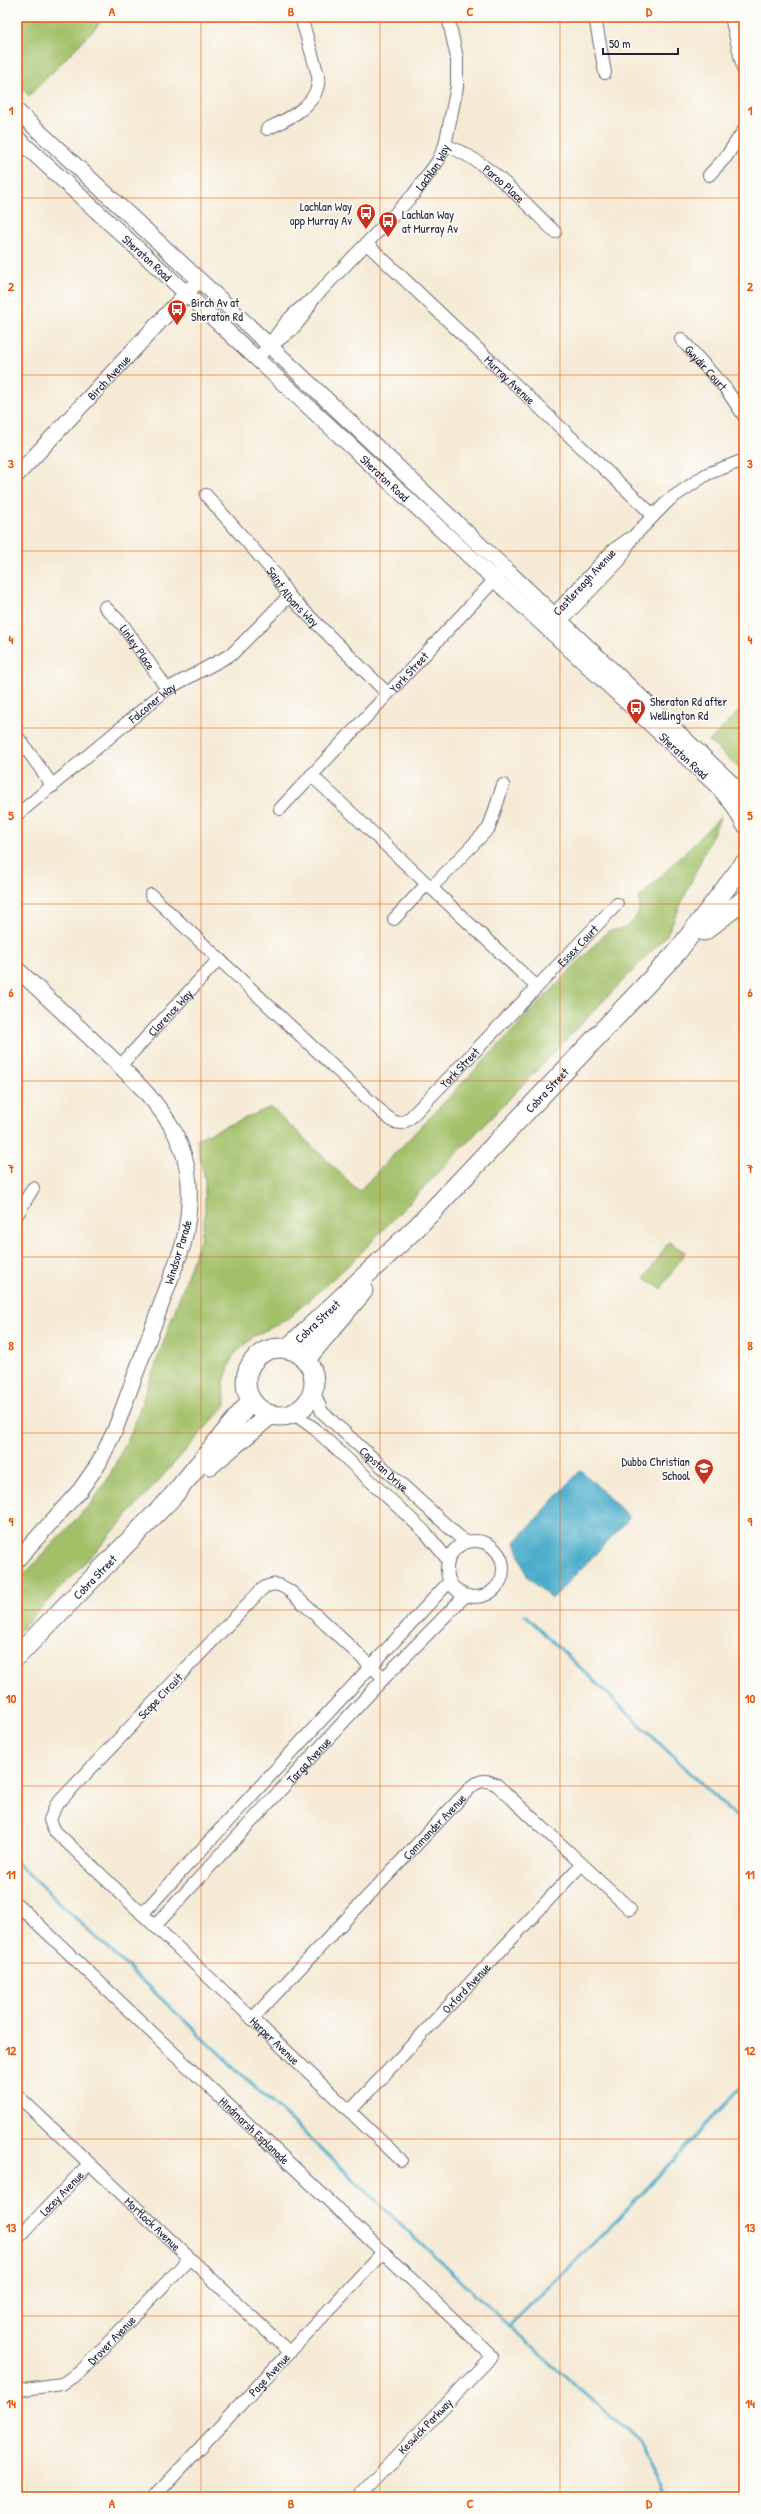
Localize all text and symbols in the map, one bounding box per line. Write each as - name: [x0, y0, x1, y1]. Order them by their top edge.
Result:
- text: A: [109, 2, 116, 20]
- text: B: [288, 2, 295, 20]
- text: C: [466, 2, 474, 20]
- text: D: [646, 2, 653, 20]
- scale bar: [603, 30, 678, 56]
- text: 50 m: [609, 35, 630, 52]
- text: 1: [9, 101, 14, 119]
- text: 1: [748, 101, 753, 119]
- street label: Lachlan Way: [411, 141, 453, 194]
- street label: Paroo Place: [480, 160, 529, 207]
- place label: Lachlan Way opp Murray Av: [290, 198, 352, 229]
- bus stop icon: Lachlan Way opp Murray Av: [355, 202, 377, 230]
- place label: Lachlan Way at Murray Av: [402, 206, 458, 237]
- bus stop icon: Lachlan Way at Murray Av: [377, 210, 399, 238]
- street label: Sheraton Road: [119, 231, 176, 285]
- text: 2: [8, 277, 15, 295]
- text: 2: [747, 277, 754, 295]
- place label: Birch Av at Sheraton Rd: [191, 294, 243, 325]
- bus stop icon: Birch Av at Sheraton Rd: [166, 298, 188, 326]
- street label: Gwydir Court: [681, 341, 732, 394]
- street label: Birch Avenue: [83, 350, 134, 403]
- street label: Murray Avenue: [481, 351, 539, 408]
- street label: Sheraton Road: [357, 451, 414, 505]
- text: 3: [8, 454, 14, 472]
- text: 3: [747, 454, 753, 472]
- street label: Castlereagh Avenue: [548, 544, 619, 619]
- street label: Saint Albans Way: [263, 562, 323, 630]
- street label: Linley Place: [116, 621, 160, 673]
- text: 4: [9, 630, 14, 648]
- text: 4: [748, 630, 753, 648]
- street label: York Street: [385, 647, 433, 696]
- street label: Falconer Way: [124, 677, 178, 727]
- place label: Sheraton Rd after Wellington Rd: [650, 693, 728, 724]
- bus stop icon: Sheraton Rd after Wellington Rd: [625, 697, 647, 725]
- street label: Sheraton Road: [656, 728, 713, 783]
- text: 5: [8, 806, 14, 824]
- text: 5: [747, 806, 753, 824]
- street label: Essex Court: [553, 920, 602, 970]
- text: 6: [8, 983, 14, 1001]
- text: 6: [747, 983, 753, 1001]
- street label: Clarence Way: [143, 985, 196, 1040]
- street label: York Street: [436, 1042, 484, 1091]
- street label: Cobra Street: [521, 1063, 573, 1116]
- text: 7: [7, 1159, 15, 1177]
- text: 7: [746, 1159, 754, 1177]
- street label: Windsor Parade: [160, 1218, 196, 1286]
- street label: Cobra Street: [290, 1295, 344, 1346]
- text: 8: [8, 1336, 14, 1354]
- text: 8: [747, 1336, 753, 1354]
- street label: Capstan Drive: [356, 1442, 413, 1496]
- place label: Dubbo Christian School: [622, 1453, 691, 1484]
- school or university icon: Dubbo Christian School: [693, 1457, 715, 1485]
- text: 9: [9, 1512, 14, 1530]
- text: 9: [748, 1512, 753, 1530]
- street label: Cobra Street: [69, 1550, 121, 1603]
- street label: Scope Circuit: [134, 1669, 187, 1723]
- text: 10: [6, 1689, 16, 1707]
- text: 10: [745, 1689, 755, 1707]
- street label: Targa Avenue: [282, 1733, 334, 1787]
- street label: Commander Avenue: [398, 1789, 470, 1863]
- text: 11: [6, 1865, 16, 1883]
- text: 11: [745, 1865, 755, 1883]
- street label: Oxford Avenue: [438, 1959, 494, 2017]
- street label: Harper Avenue: [247, 2013, 304, 2068]
- text: 12: [6, 2041, 17, 2059]
- text: 12: [745, 2041, 756, 2059]
- street label: Hindmarsh Esplanade: [216, 2093, 294, 2168]
- street label: Lacey Avenue: [35, 2166, 87, 2219]
- street label: Mortlock Avenue: [121, 2193, 185, 2254]
- text: 13: [6, 2218, 16, 2236]
- text: 13: [745, 2218, 755, 2236]
- street label: Drover Avenue: [83, 2311, 139, 2368]
- street label: Page Avenue: [244, 2349, 293, 2400]
- text: 14: [6, 2394, 16, 2412]
- street label: Keswick Parkway: [394, 2394, 456, 2458]
- text: 14: [745, 2394, 755, 2412]
- text: A: [109, 2494, 116, 2512]
- text: B: [288, 2494, 295, 2512]
- text: C: [466, 2494, 474, 2512]
- text: D: [646, 2494, 653, 2512]

